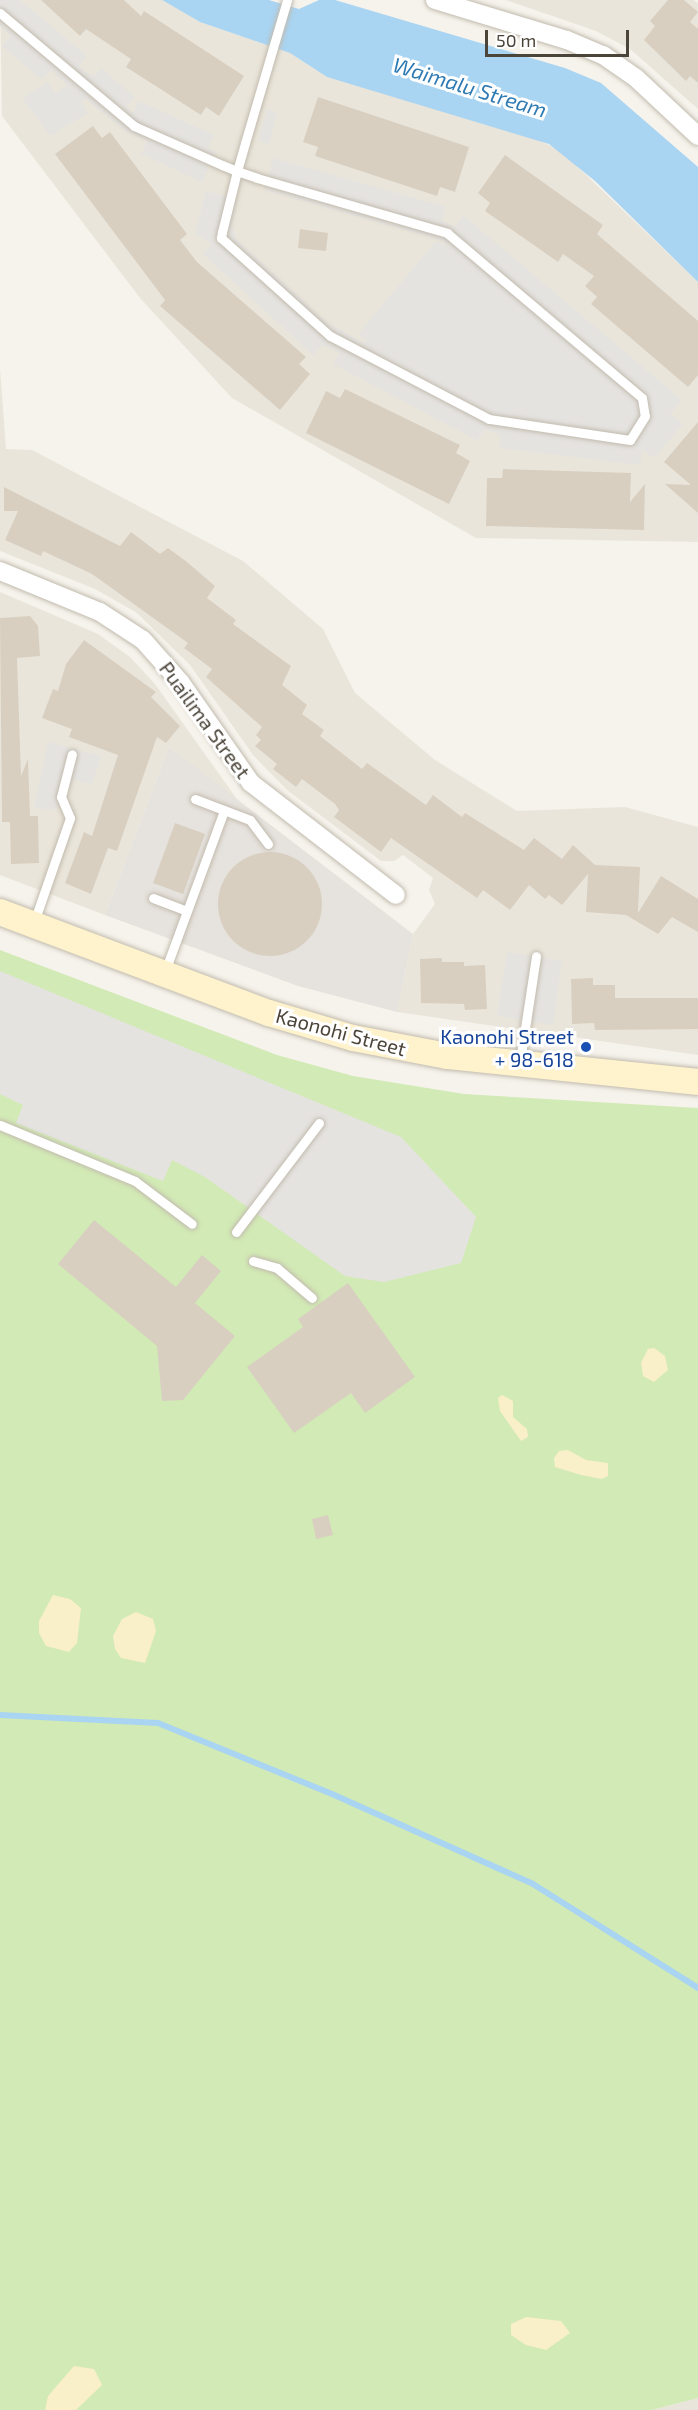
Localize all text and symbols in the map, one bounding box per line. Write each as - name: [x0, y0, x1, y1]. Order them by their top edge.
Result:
- scale bar: [488, 18, 632, 56]
- text: 50 m: [496, 29, 536, 51]
- water label: Waimalu Stream: [390, 52, 550, 122]
- street label: Puailima Street: [155, 657, 255, 783]
- street label: Kaonohi Street: [273, 1003, 409, 1061]
- place label: Kaonohi Street + 98-618: [440, 1024, 574, 1071]
- marker: Kaonohi Street + 98-618: [579, 1040, 593, 1054]

